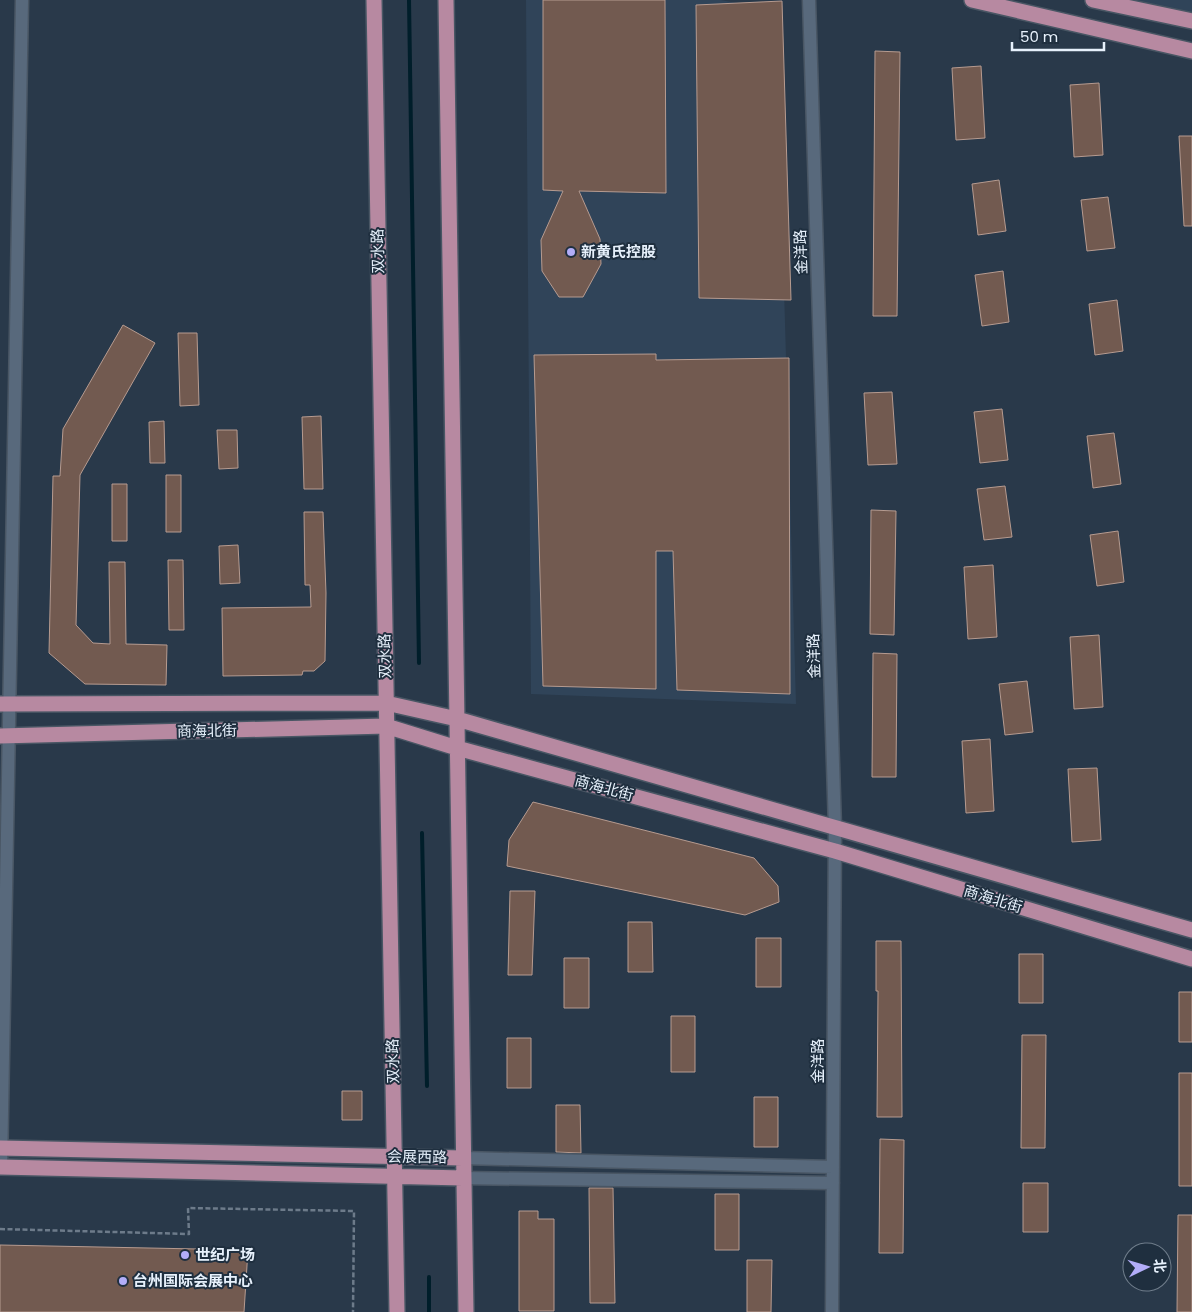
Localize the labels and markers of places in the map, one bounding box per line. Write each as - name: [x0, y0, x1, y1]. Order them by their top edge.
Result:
- place label: 新黄氏控股: [581, 241, 656, 262]
- marker: 新黄氏控股: [565, 246, 577, 258]
- place label: 世纪广场: [195, 1244, 255, 1265]
- marker: 世纪广场: [179, 1249, 191, 1261]
- place label: 台州国际会展中心: [133, 1270, 253, 1291]
- marker: 台州国际会展中心: [117, 1275, 129, 1287]

